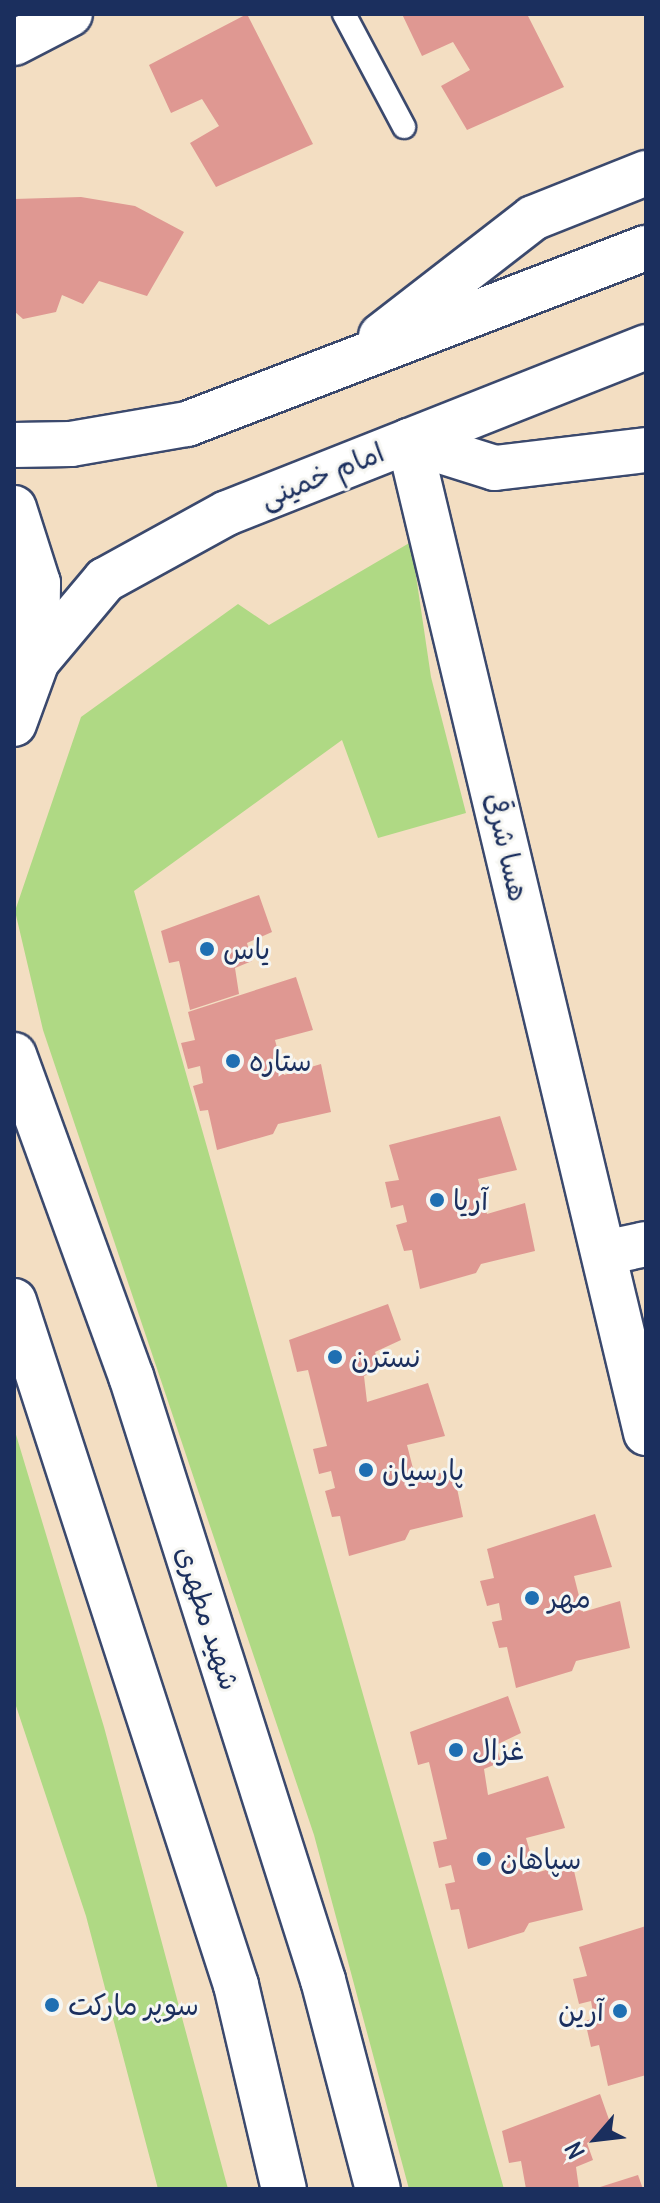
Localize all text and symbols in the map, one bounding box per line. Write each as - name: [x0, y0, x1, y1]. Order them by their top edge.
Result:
- street label: امام خمینی: [255, 435, 389, 515]
- street label: هسا شرقی: [478, 789, 536, 905]
- place label: یاس: [223, 932, 270, 966]
- marker: یاس: [198, 940, 216, 958]
- place label: ستاره: [249, 1044, 312, 1078]
- marker: ستاره: [224, 1052, 242, 1070]
- place label: آریا: [453, 1183, 488, 1217]
- marker: آریا: [428, 1191, 446, 1209]
- place label: نسترن: [351, 1340, 421, 1374]
- marker: نسترن: [326, 1348, 344, 1366]
- place label: پارسیان: [382, 1453, 464, 1487]
- marker: پارسیان: [357, 1461, 375, 1479]
- street label: شهید مطهری: [169, 1542, 247, 1694]
- place label: مهر: [548, 1581, 591, 1615]
- marker: مهر: [523, 1589, 541, 1607]
- place label: غزال: [472, 1733, 524, 1767]
- marker: غزال: [447, 1741, 465, 1759]
- place label: سپاهان: [500, 1842, 581, 1876]
- marker: سپاهان: [475, 1850, 493, 1868]
- place label: سوپر مارکت: [68, 1988, 199, 2022]
- place label: آرین: [558, 1994, 604, 2028]
- marker: سوپر مارکت: [43, 1996, 61, 2014]
- marker: آرین: [611, 2002, 629, 2020]
- north arrow: [556, 2099, 636, 2179]
- text: N: [559, 2137, 591, 2164]

